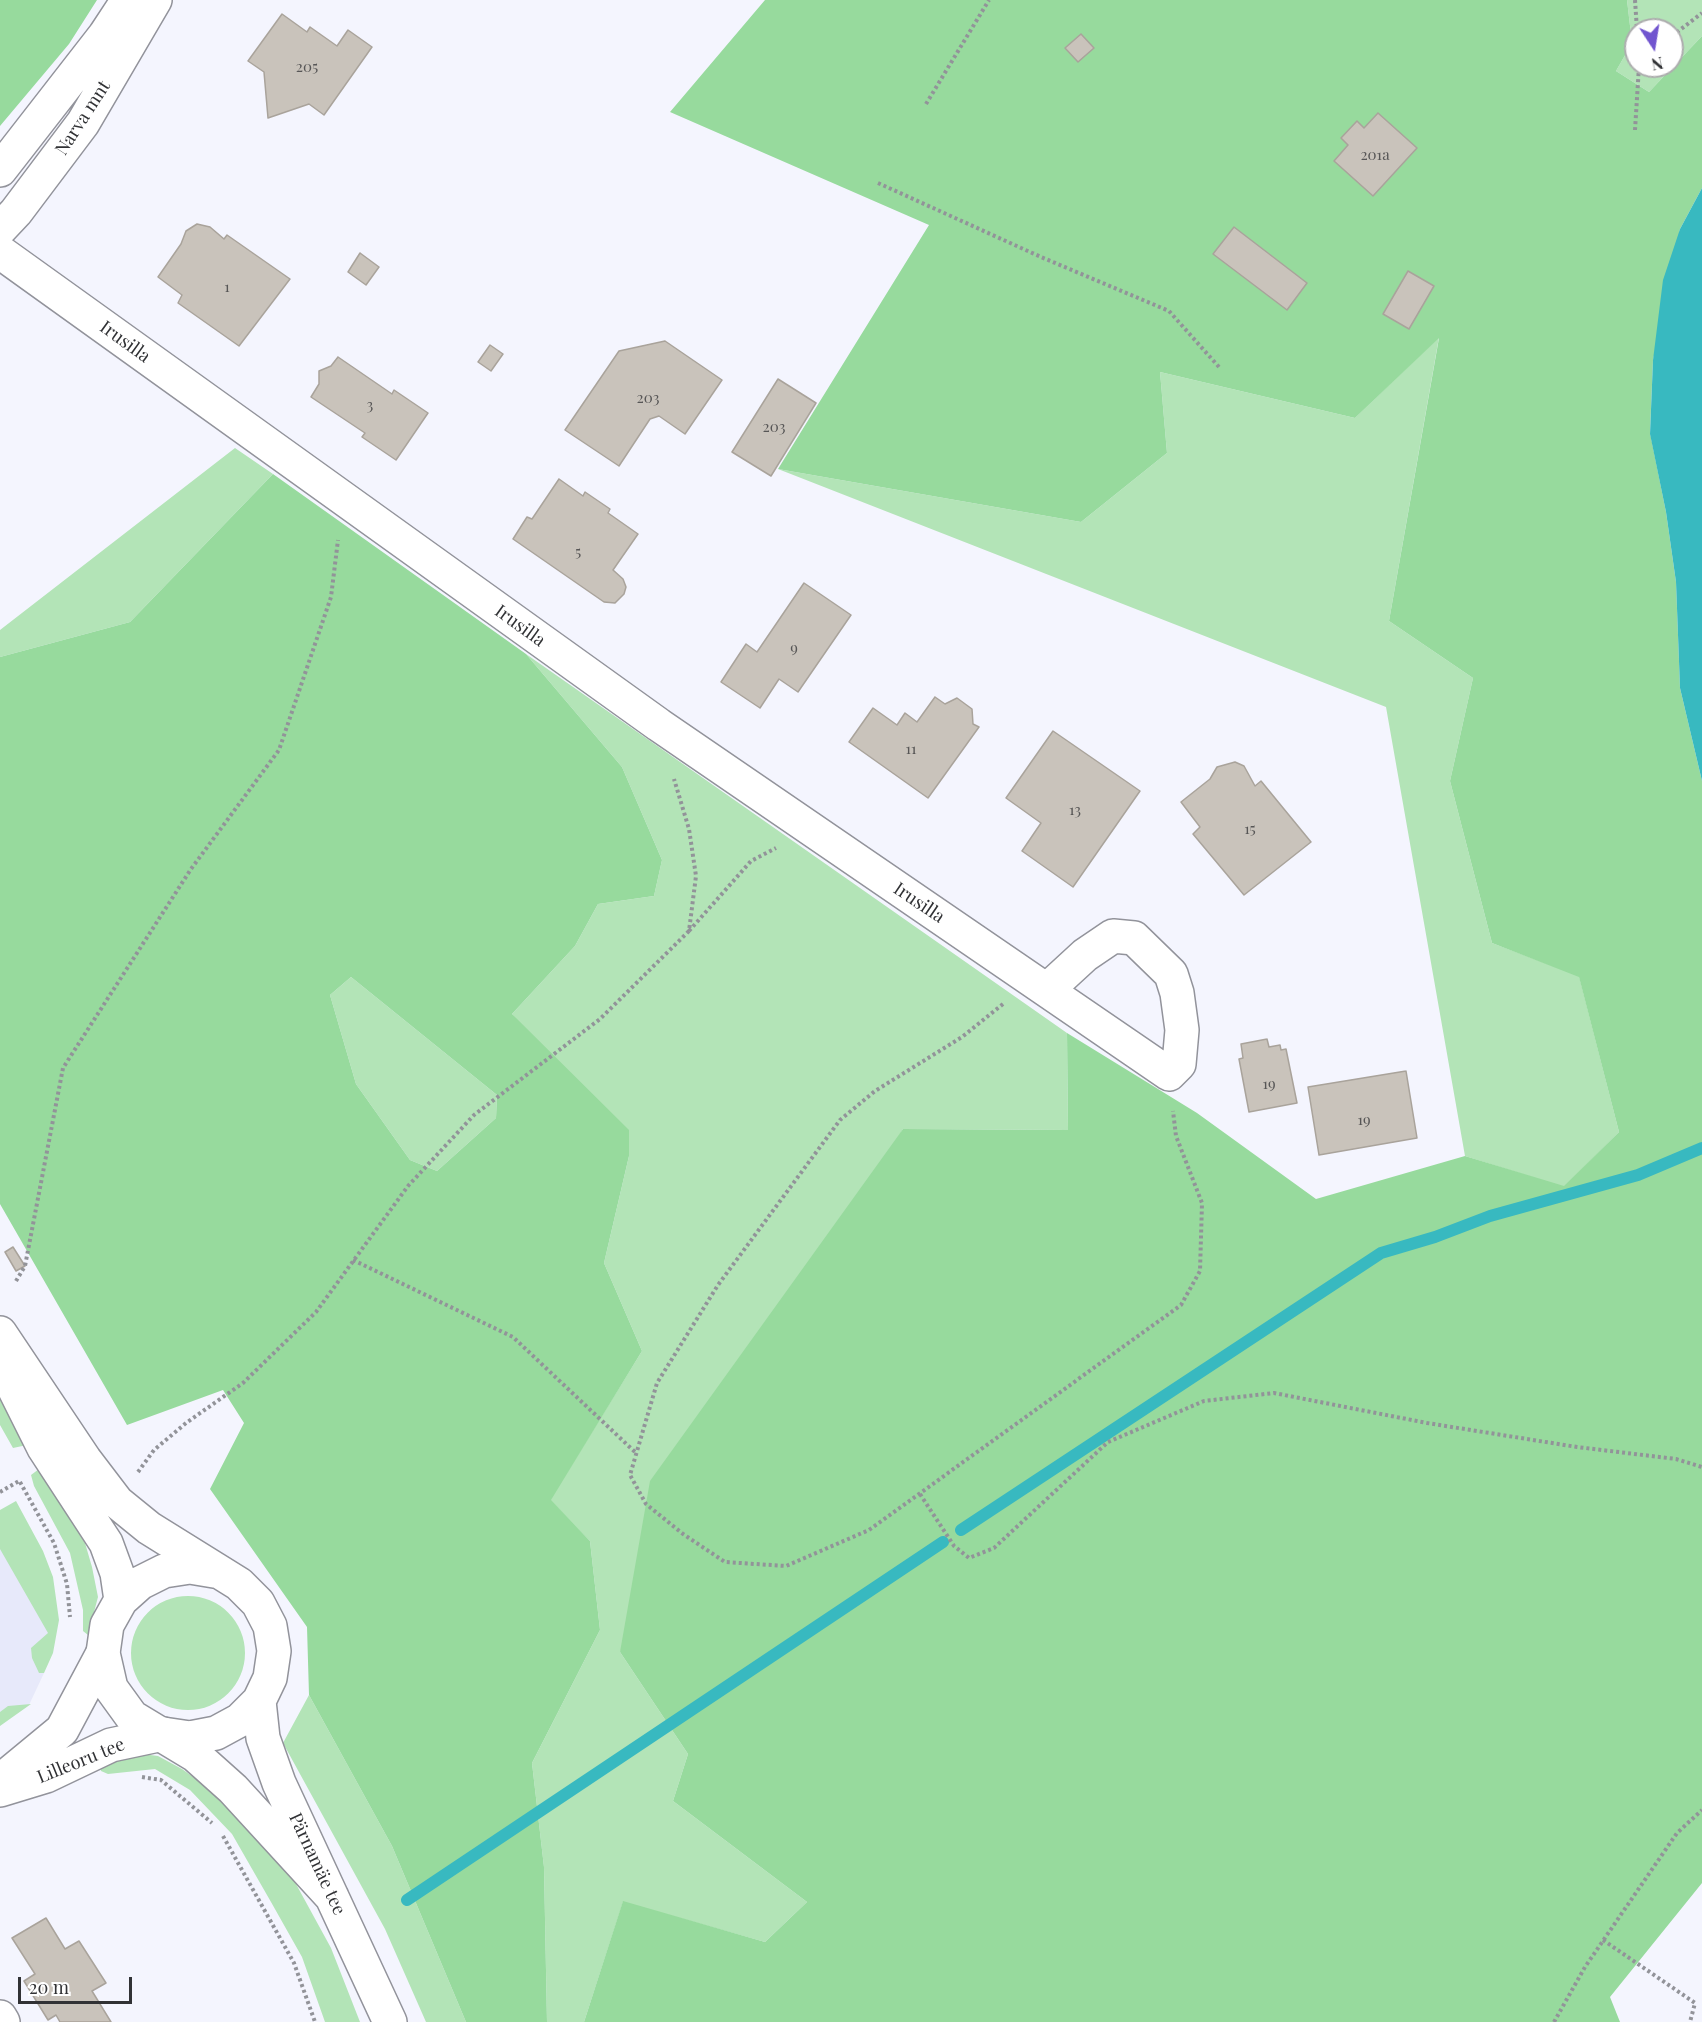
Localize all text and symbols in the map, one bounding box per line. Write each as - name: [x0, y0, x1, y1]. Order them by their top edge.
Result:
- north arrow: [1624, 18, 1684, 78]
- text: N: [1650, 53, 1665, 76]
- house number: 205: [296, 58, 318, 76]
- street label: Narva mnt: [51, 77, 115, 159]
- house number: 201a: [1360, 146, 1390, 164]
- house number: 1: [224, 278, 230, 296]
- street label: Irusilla: [96, 316, 154, 368]
- house number: 203: [637, 389, 659, 407]
- house number: 3: [367, 396, 373, 414]
- house number: 203: [763, 418, 785, 436]
- house number: 5: [575, 543, 581, 561]
- street label: Irusilla: [491, 600, 549, 652]
- house number: 9: [790, 639, 798, 657]
- house number: 11: [905, 740, 917, 758]
- house number: 13: [1069, 801, 1081, 819]
- house number: 15: [1244, 820, 1256, 838]
- street label: Irusilla: [889, 878, 949, 928]
- house number: 19: [1262, 1075, 1276, 1093]
- house number: 19: [1357, 1111, 1371, 1129]
- street label: Lilleoru tee: [34, 1734, 128, 1788]
- street label: Pärnamäe tee: [284, 1809, 350, 1919]
- scale bar: [21, 1965, 135, 2003]
- text: 20 m: [29, 1975, 69, 1999]

